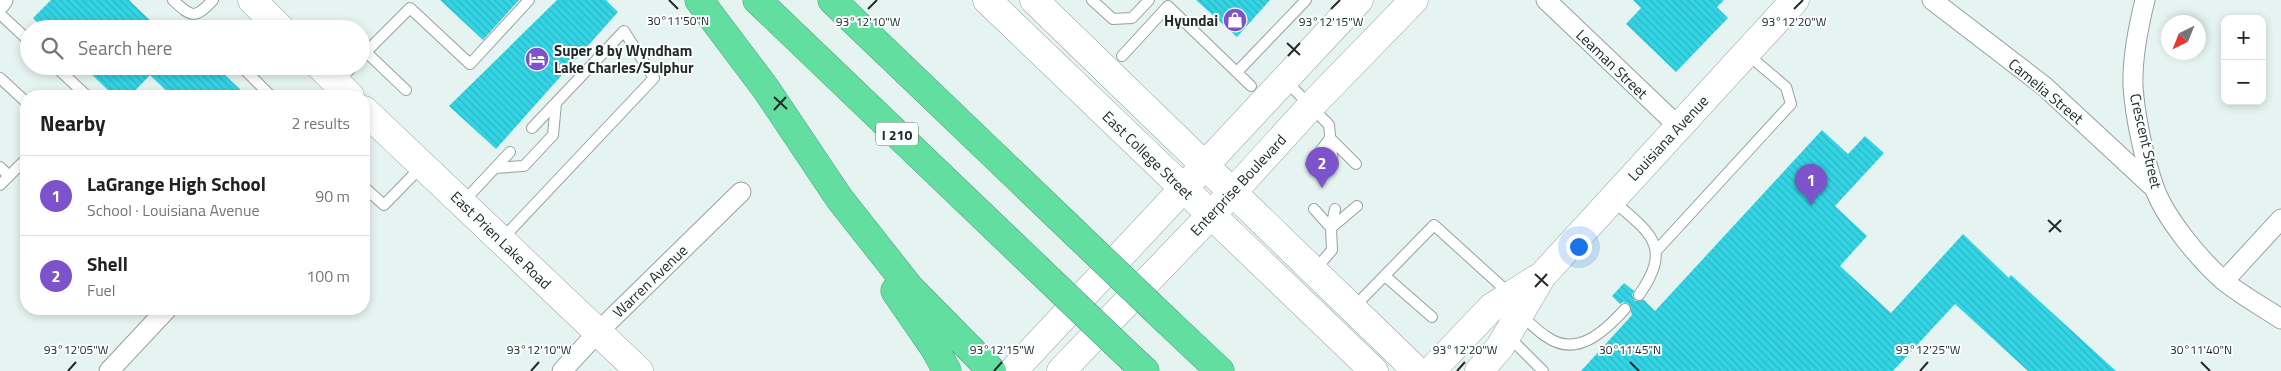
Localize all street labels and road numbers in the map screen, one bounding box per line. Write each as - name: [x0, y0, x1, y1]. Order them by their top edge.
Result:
- street label: Leaman Street: [1571, 24, 1654, 105]
- street label: Camelia Street: [2003, 53, 2089, 130]
- street label: Louisiana Avenue: [1622, 90, 1714, 186]
- street label: Crescent Street: [2124, 91, 2168, 192]
- street label: East College Street: [1097, 105, 1199, 205]
- road number: I 210: [876, 122, 918, 146]
- street label: Enterprise Boulevard: [1185, 129, 1291, 241]
- street label: East Prien Lake Road: [445, 186, 557, 294]
- street label: Warren Avenue: [607, 239, 693, 323]

